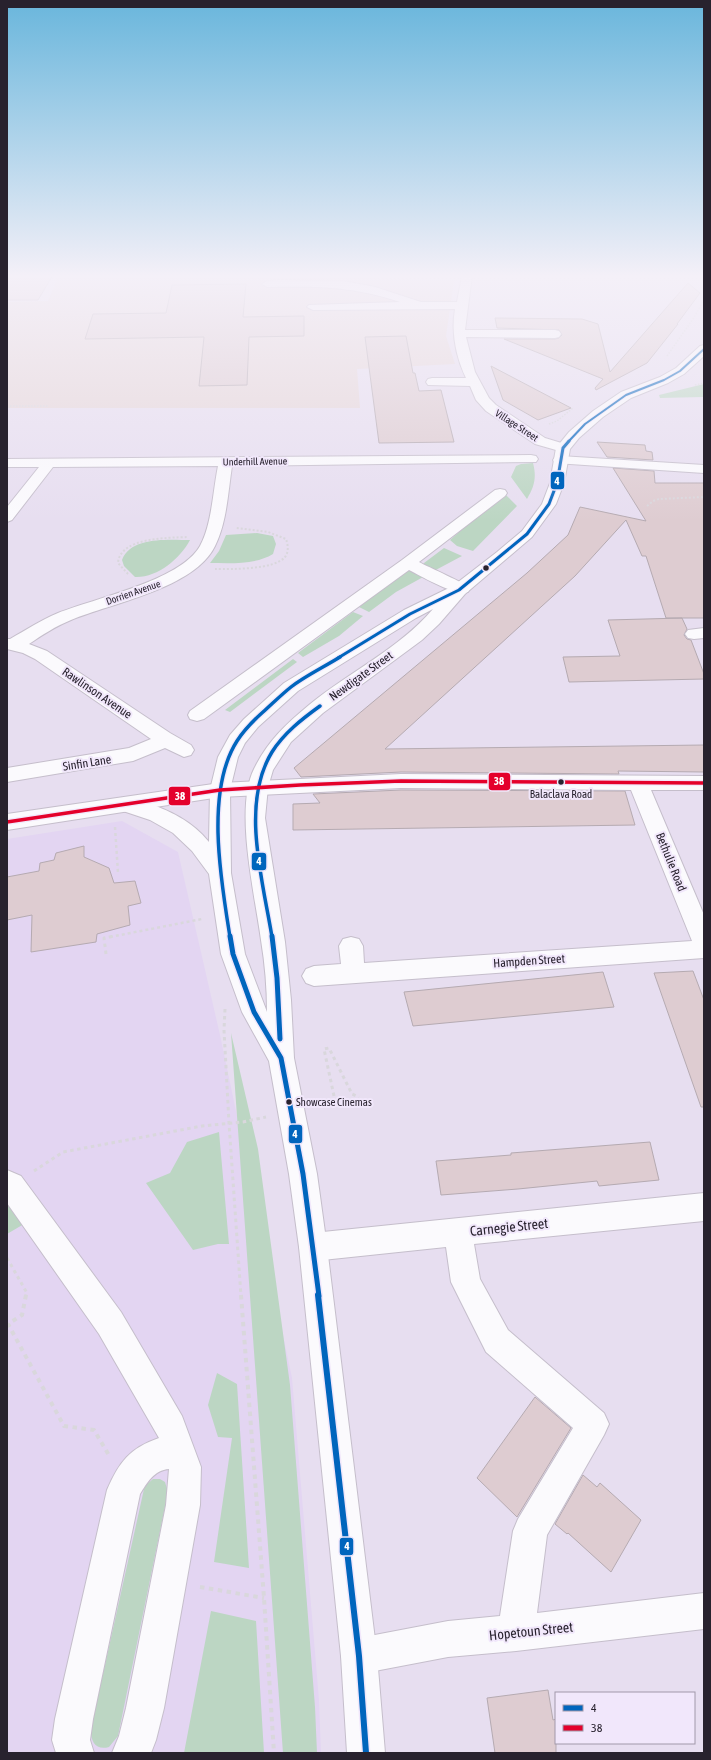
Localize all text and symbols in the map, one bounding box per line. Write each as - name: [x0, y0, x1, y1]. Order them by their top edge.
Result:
- street label: Village Street: [493, 407, 540, 443]
- street label: Underhill Avenue: [223, 455, 288, 468]
- line badge: 4: [550, 471, 565, 490]
- text: 4: [553, 475, 560, 487]
- unlabelled marker: [481, 563, 491, 573]
- street label: Dorrien Avenue: [104, 578, 162, 607]
- street label: Newdigate Street: [326, 648, 396, 704]
- street label: Rawlinson Avenue: [59, 665, 135, 721]
- street label: Sinfin Lane: [62, 752, 112, 774]
- line badge: 38: [488, 772, 511, 791]
- text: 38: [494, 775, 504, 787]
- marker: Balaclava Road: [556, 777, 566, 787]
- line badge: 38: [168, 786, 191, 806]
- place label: Balaclava Road: [530, 788, 592, 800]
- text: 38: [175, 790, 185, 802]
- street label: Bethulie Road: [653, 831, 689, 893]
- line badge: 4: [251, 852, 267, 871]
- text: 4: [255, 855, 262, 867]
- street label: Hampden Street: [493, 951, 566, 970]
- place label: Showcase Cinemas: [296, 1096, 372, 1108]
- marker: Showcase Cinemas: [284, 1097, 294, 1107]
- line badge: 4: [288, 1124, 303, 1144]
- text: 4: [291, 1128, 298, 1140]
- street label: Carnegie Street: [469, 1215, 549, 1239]
- line badge: 4: [339, 1537, 354, 1556]
- text: 4: [343, 1540, 350, 1552]
- street label: Hopetoun Street: [488, 1619, 574, 1643]
- legend: [555, 1692, 695, 1744]
- text: 4: [591, 1701, 597, 1715]
- text: 38: [591, 1721, 603, 1735]

